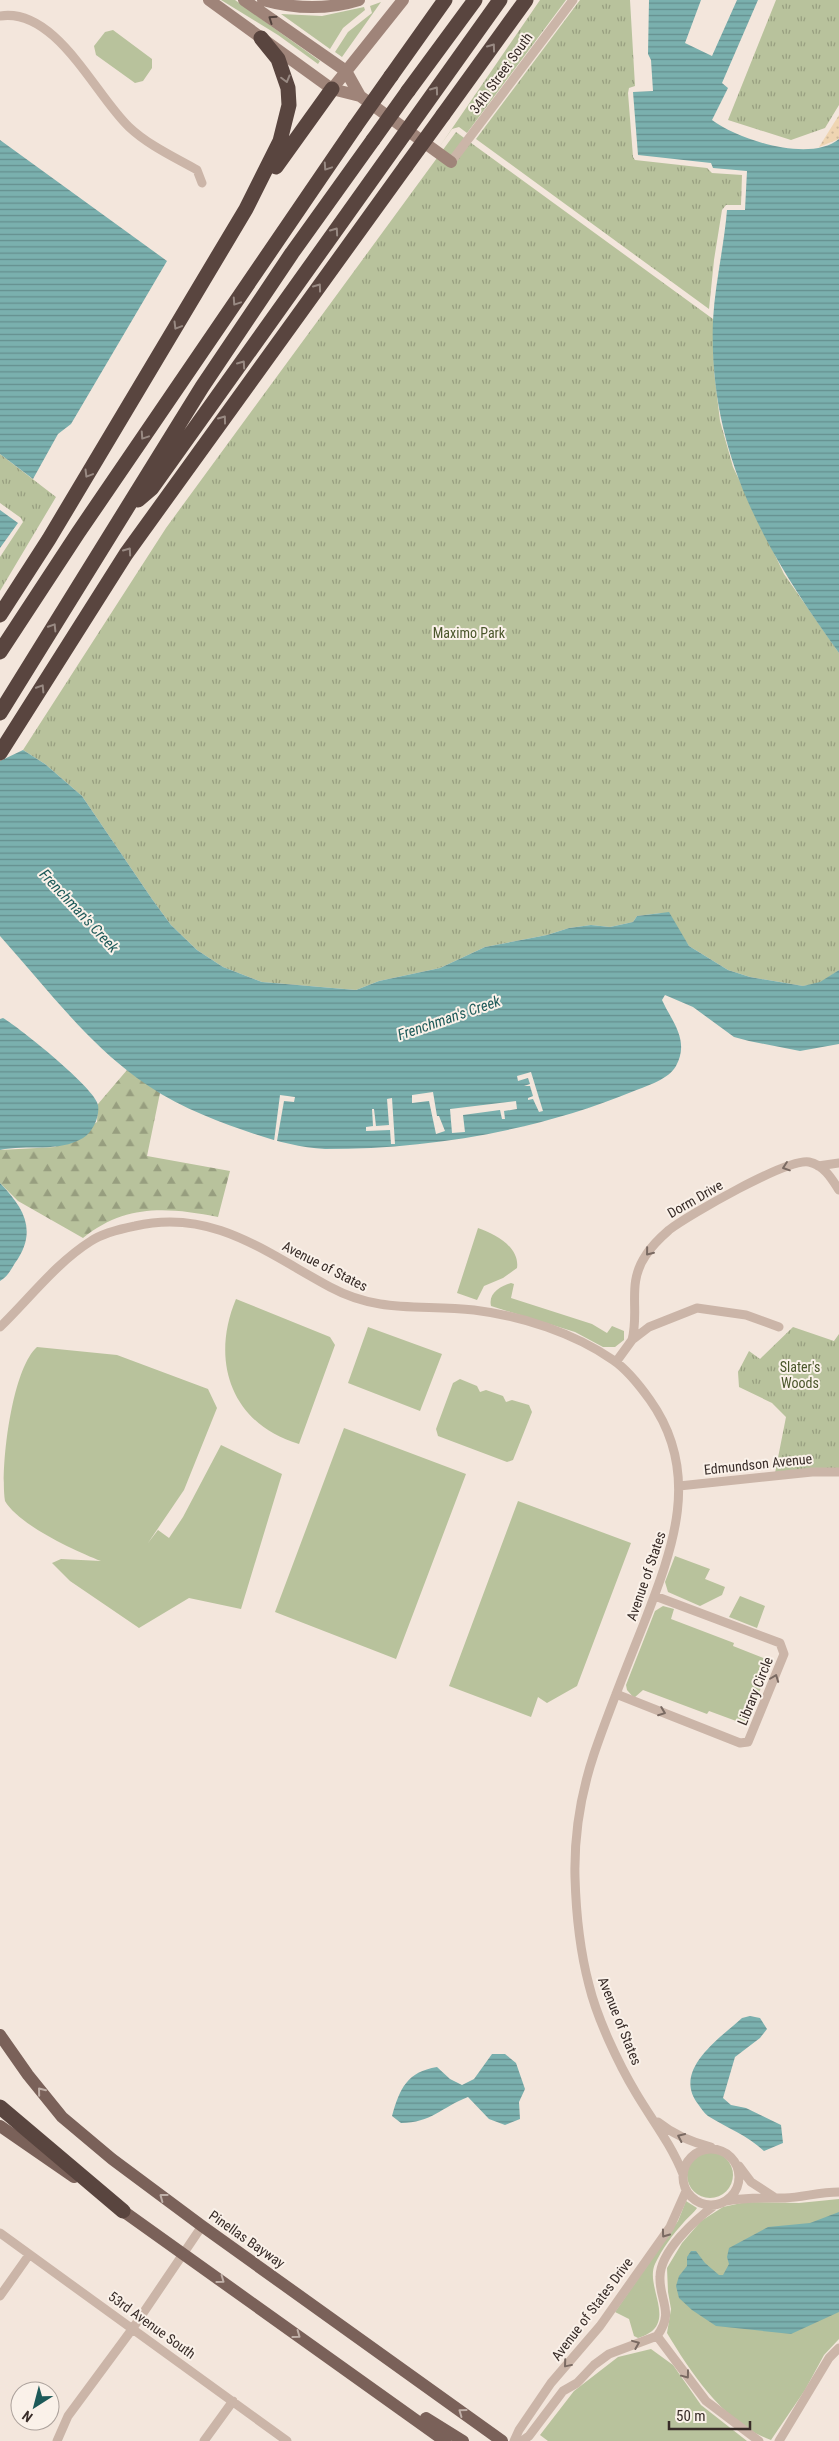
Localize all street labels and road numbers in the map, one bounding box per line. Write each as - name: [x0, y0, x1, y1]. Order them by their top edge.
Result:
- street label: 34th Street South: [466, 29, 536, 117]
- street label: Dorm Drive: [665, 1177, 726, 1221]
- street label: Avenue of States: [280, 1238, 370, 1294]
- street label: Edmundson Avenue: [703, 1450, 813, 1478]
- street label: Avenue of States: [623, 1529, 669, 1623]
- street label: Library Circle: [734, 1654, 776, 1728]
- street label: Avenue of States: [595, 1975, 645, 2067]
- street label: Pinellas Bayway: [206, 2207, 288, 2271]
- street label: Avenue of States Drive: [548, 2254, 636, 2364]
- street label: 53rd Avenue South: [105, 2288, 199, 2362]

